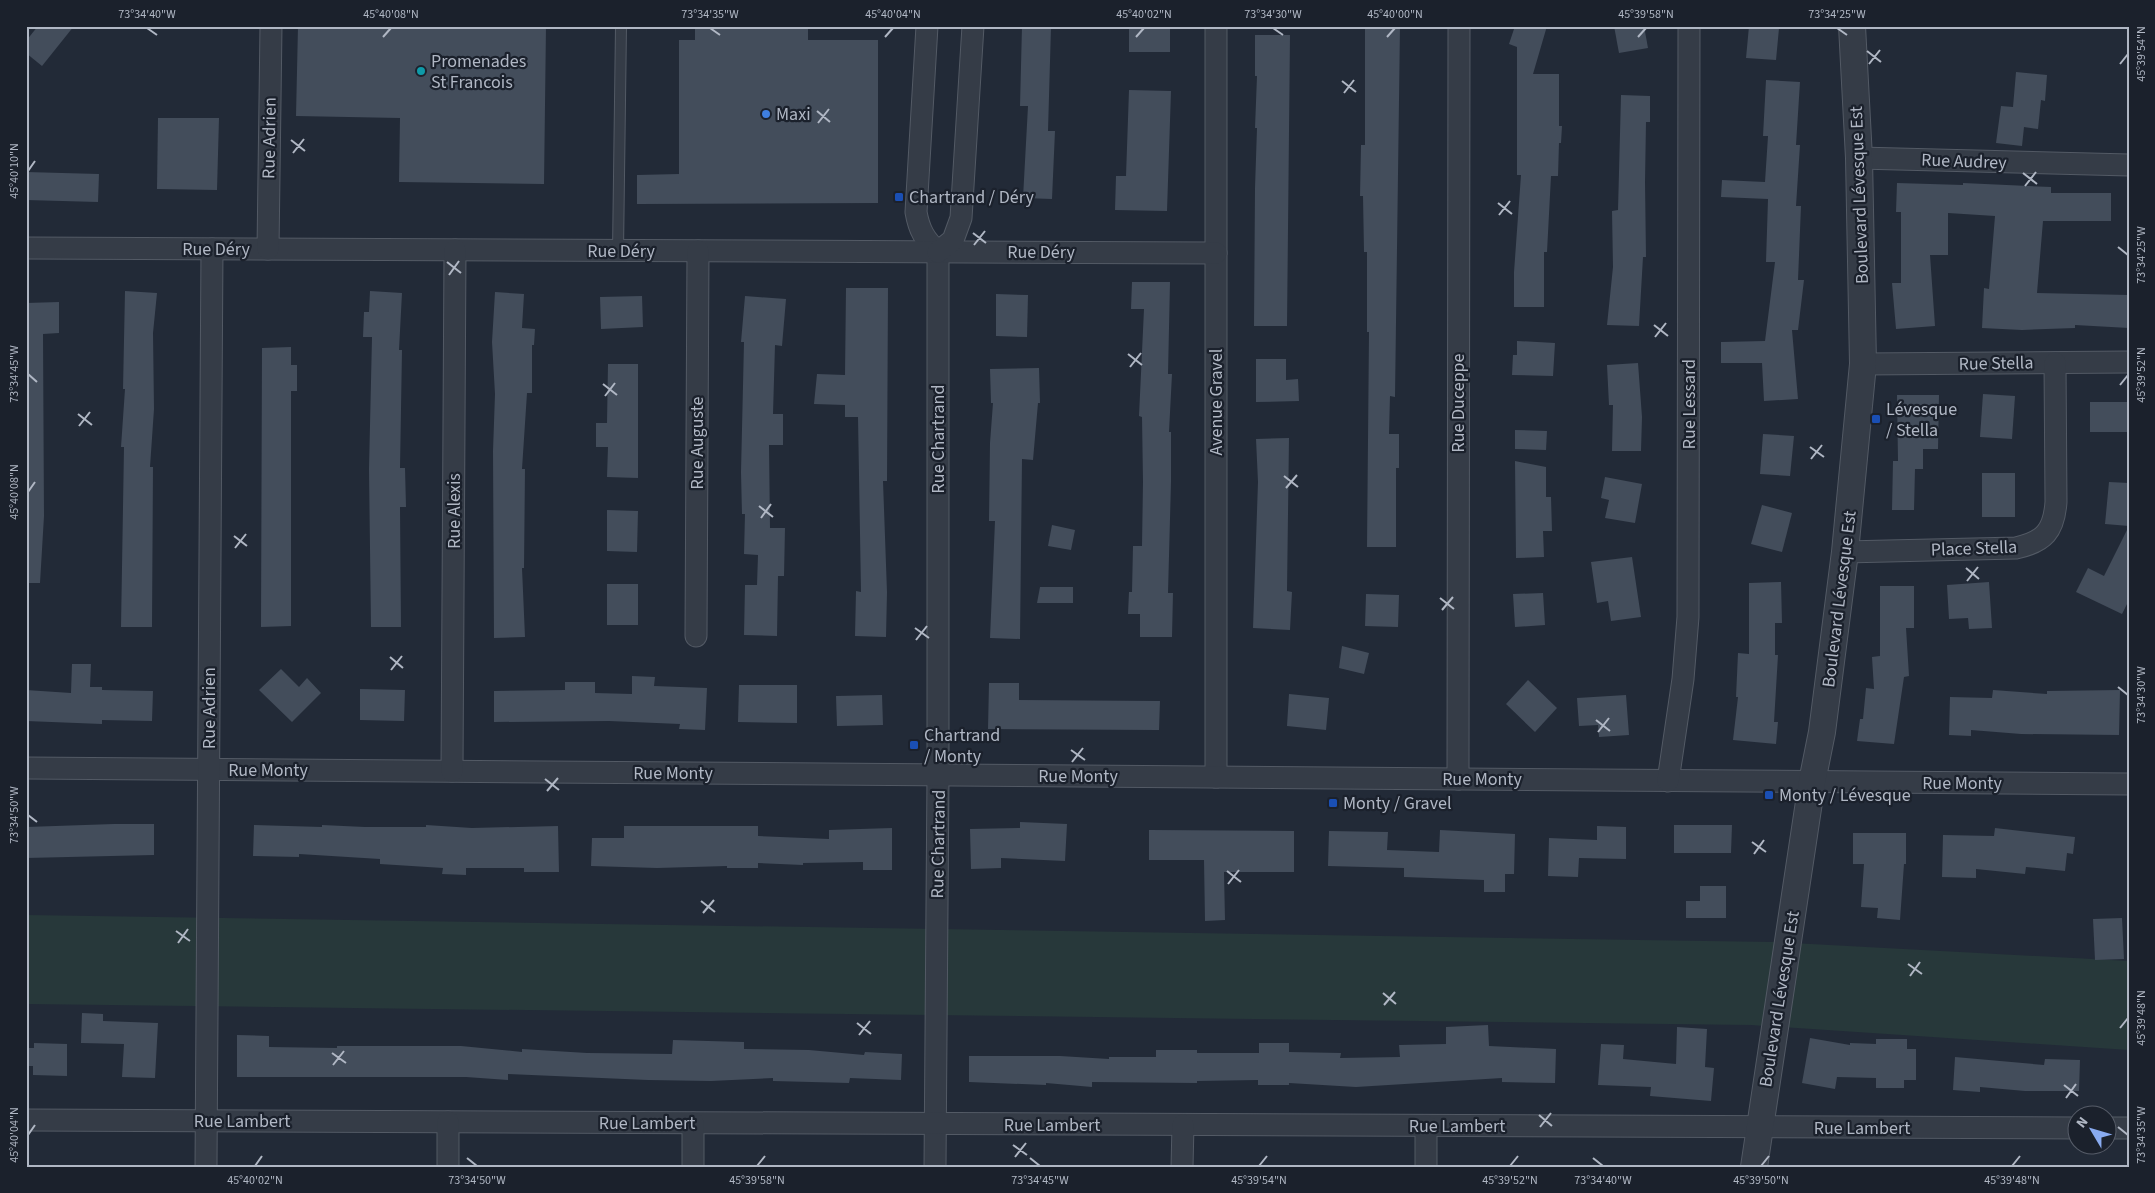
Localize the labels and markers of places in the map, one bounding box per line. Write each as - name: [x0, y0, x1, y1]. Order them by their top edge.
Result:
- place label: Promenades St Francois: [431, 49, 526, 95]
- marker: Promenades St Francois: [415, 65, 427, 77]
- place label: Maxi: [776, 102, 811, 127]
- marker: Maxi: [760, 108, 772, 120]
- place label: Chartrand / Déry: [909, 185, 1034, 210]
- marker: Chartrand / Déry: [893, 191, 905, 203]
- place label: Lévesque / Stella: [1886, 397, 1957, 443]
- marker: Lévesque / Stella: [1870, 413, 1882, 425]
- place label: Chartrand / Monty: [924, 723, 1000, 769]
- marker: Chartrand / Monty: [908, 739, 920, 751]
- place label: Monty / Lévesque: [1779, 783, 1911, 808]
- marker: Monty / Lévesque: [1763, 789, 1775, 801]
- place label: Monty / Gravel: [1343, 791, 1452, 816]
- marker: Monty / Gravel: [1327, 797, 1339, 809]

